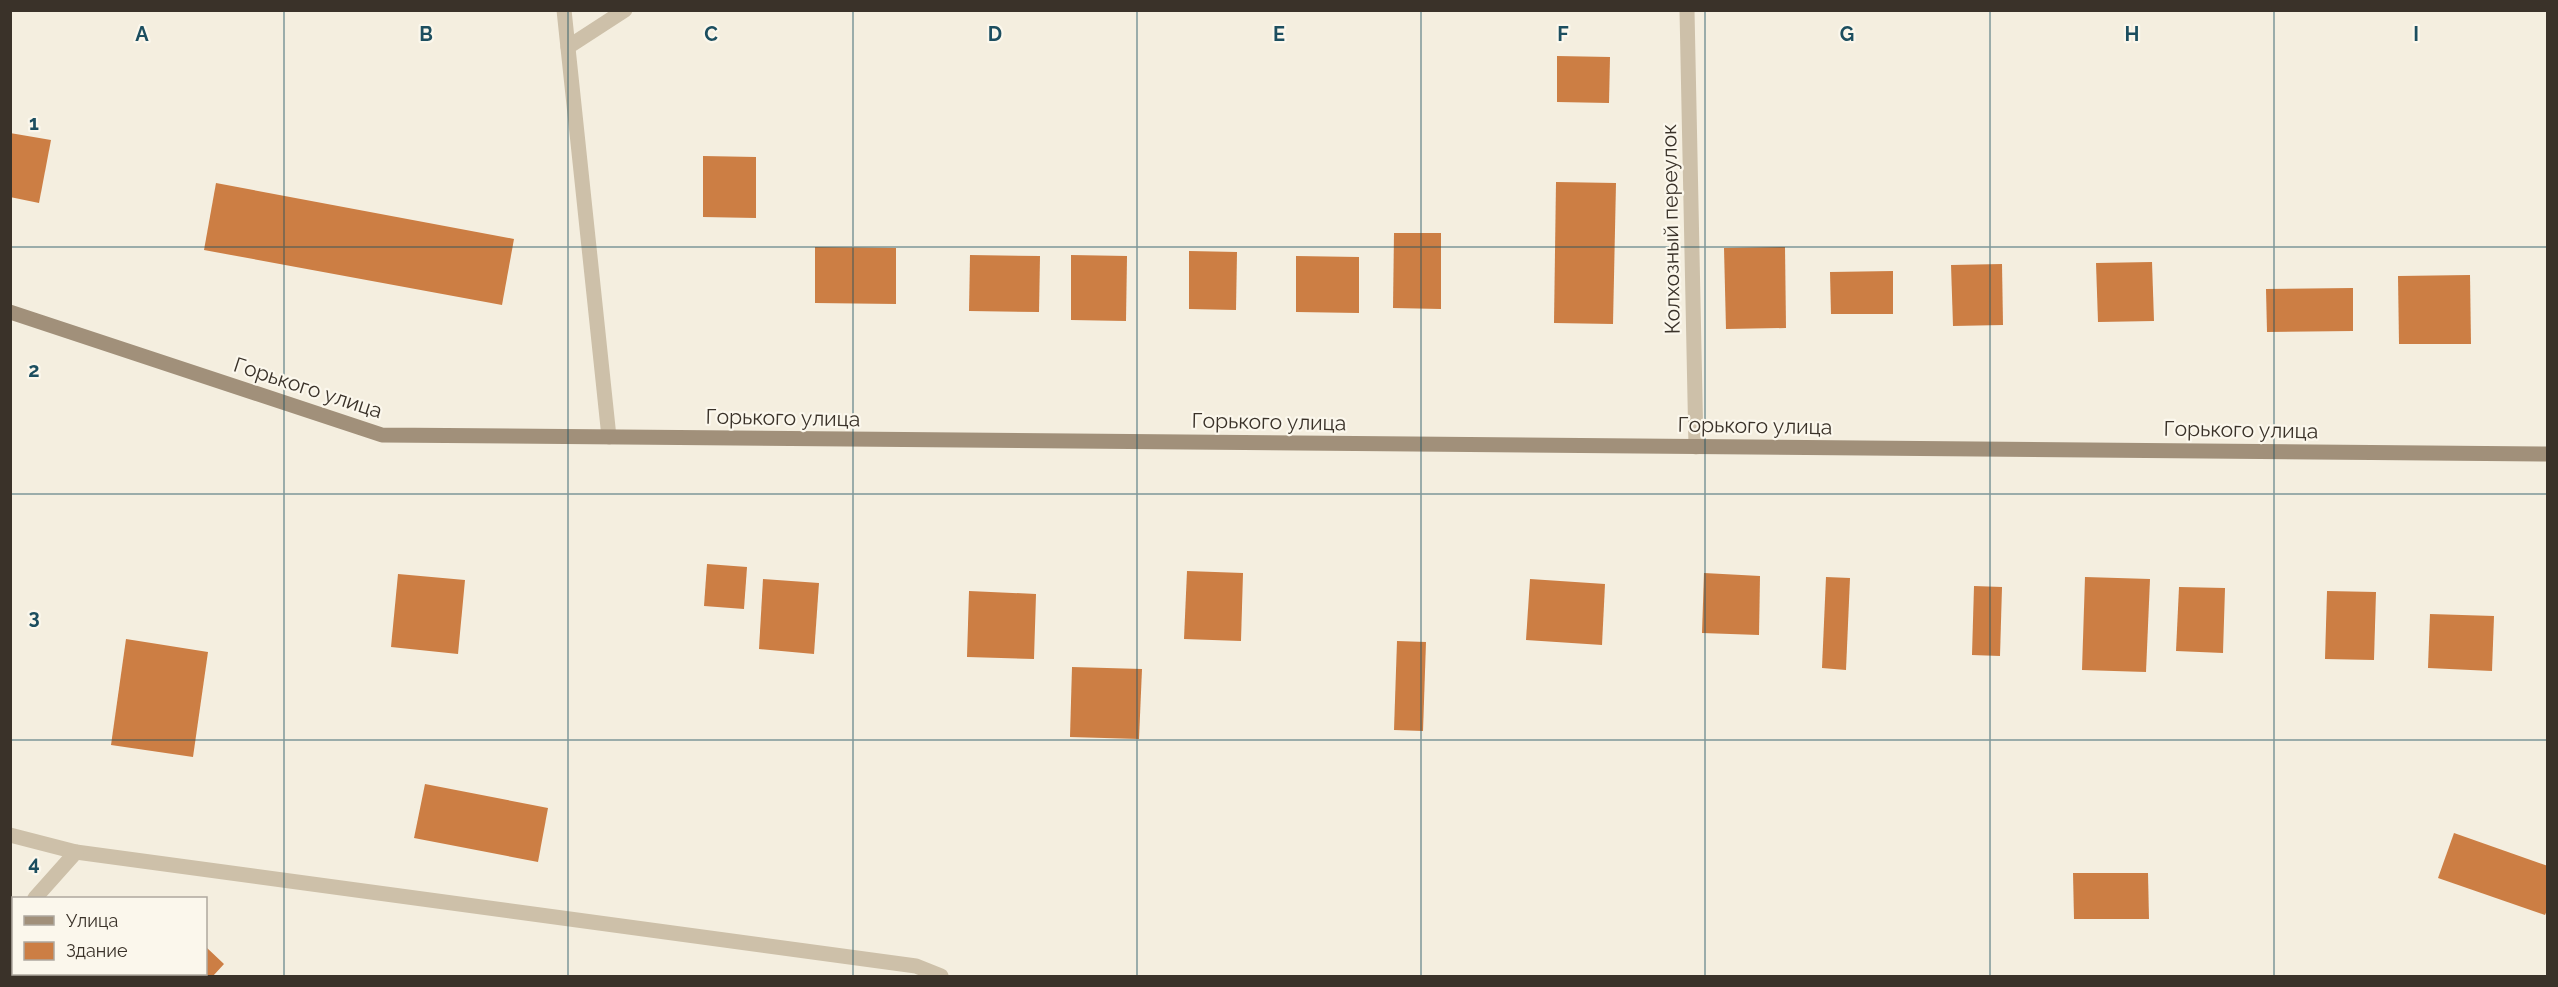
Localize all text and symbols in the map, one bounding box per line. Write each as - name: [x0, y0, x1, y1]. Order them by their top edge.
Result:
- text: A: [135, 22, 149, 46]
- text: B: [419, 22, 433, 46]
- text: C: [704, 22, 718, 46]
- text: D: [988, 22, 1002, 46]
- text: E: [1273, 22, 1285, 46]
- text: F: [1557, 22, 1569, 46]
- text: G: [1840, 22, 1854, 46]
- text: H: [2125, 22, 2139, 46]
- text: I: [2413, 22, 2419, 46]
- text: 1: [29, 111, 39, 135]
- street label: Колхозный переулок: [1656, 124, 1685, 334]
- street label: Горького улица: [231, 352, 386, 423]
- text: 2: [28, 358, 40, 382]
- street label: Горького улица: [706, 404, 861, 431]
- street label: Горького улица: [1192, 408, 1347, 435]
- street label: Горького улица: [1678, 412, 1833, 439]
- street label: Горького улица: [2164, 416, 2319, 443]
- text: 3: [28, 605, 40, 629]
- text: 4: [28, 851, 40, 875]
- legend: [12, 897, 207, 975]
- text: Улица: [66, 910, 118, 931]
- text: Здание: [66, 940, 128, 961]

